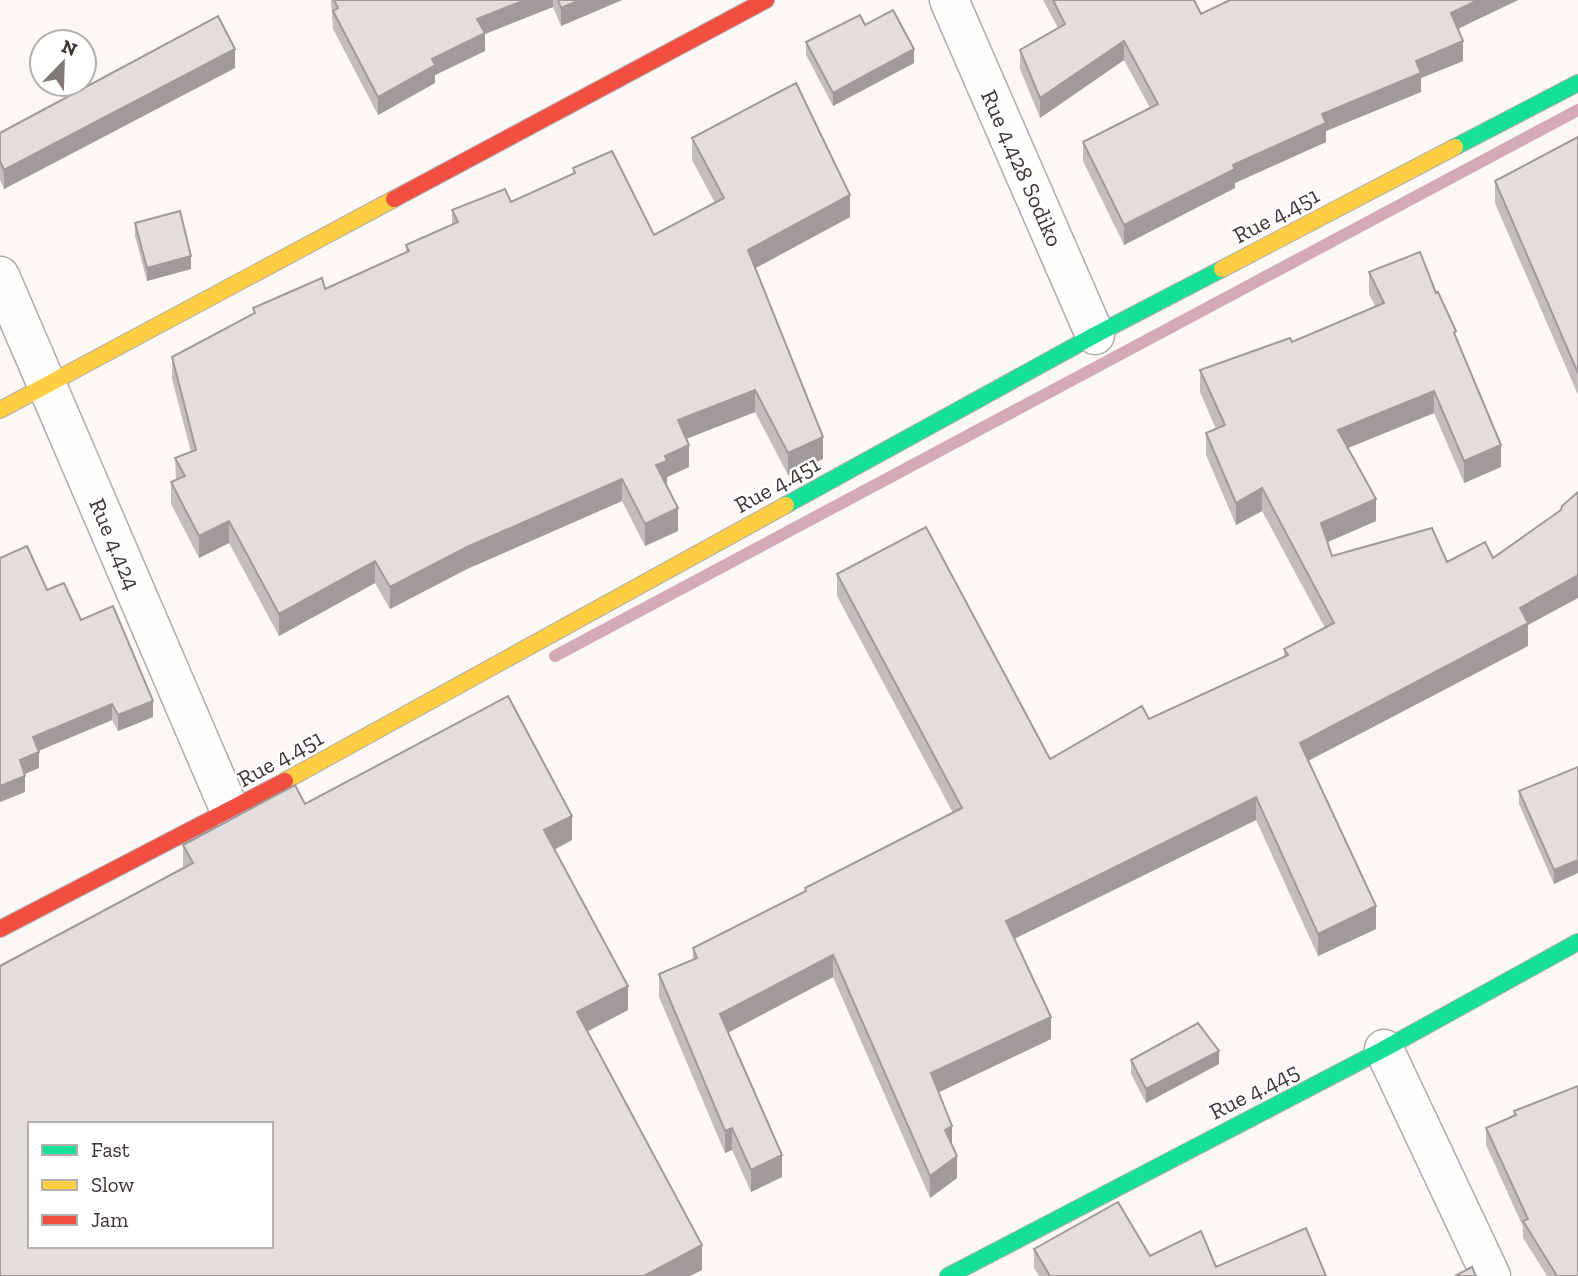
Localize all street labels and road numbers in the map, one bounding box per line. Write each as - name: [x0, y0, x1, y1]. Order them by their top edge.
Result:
- street label: Rue 4.428 Sodiko: [975, 85, 1069, 251]
- street label: Rue 4.451: [1228, 181, 1324, 249]
- street label: Rue 4.451: [729, 449, 825, 519]
- street label: Rue 4.424: [83, 494, 147, 594]
- street label: Rue 4.451: [232, 723, 328, 793]
- street label: Rue 4.445: [1204, 1057, 1304, 1125]

